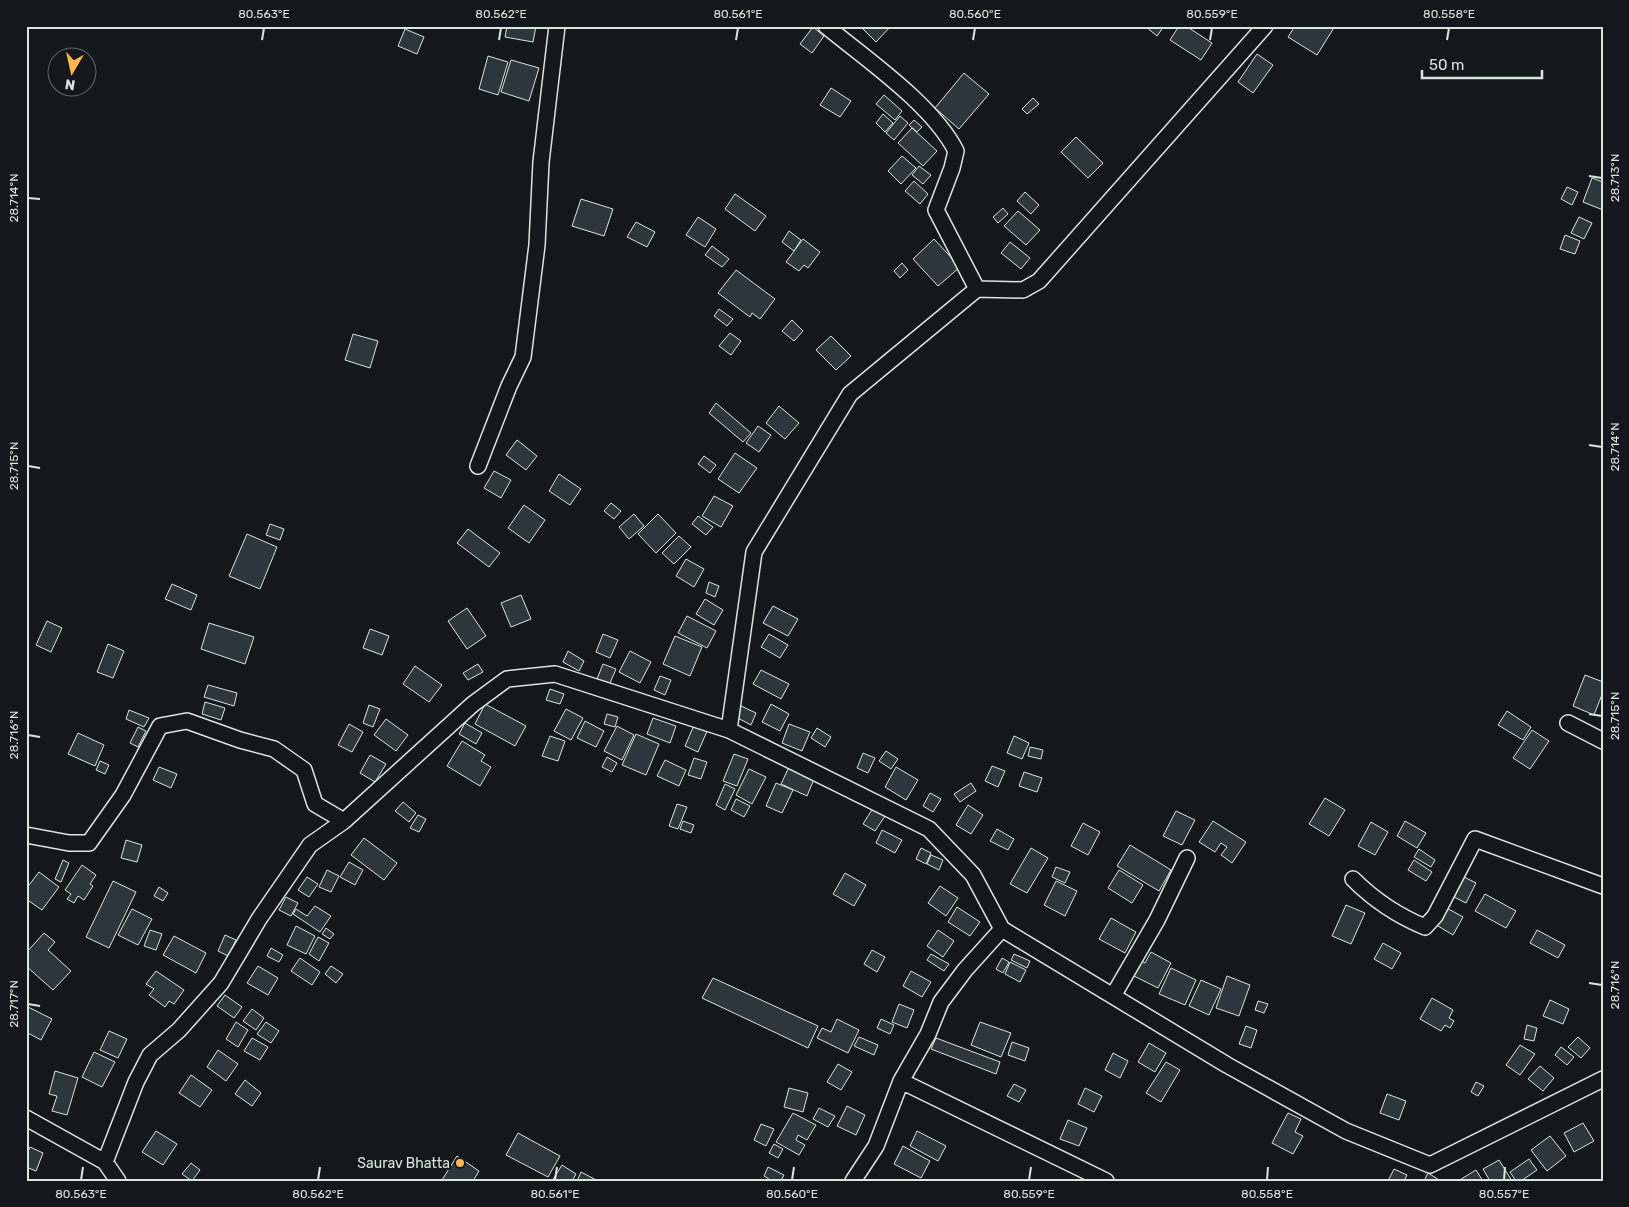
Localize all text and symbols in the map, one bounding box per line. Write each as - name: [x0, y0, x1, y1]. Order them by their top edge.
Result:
- text: 80.563°E: [238, 7, 290, 21]
- text: 80.562°E: [475, 7, 527, 21]
- text: 80.561°E: [713, 7, 763, 21]
- text: 80.560°E: [949, 7, 1001, 21]
- text: 80.559°E: [1186, 7, 1238, 21]
- text: 80.558°E: [1423, 7, 1475, 21]
- north arrow: [48, 48, 98, 98]
- scale bar: [1422, 48, 1542, 80]
- text: 50 m: [1429, 56, 1464, 74]
- text: N: [64, 75, 76, 94]
- text: 28.713°N: [1608, 154, 1622, 202]
- text: 28.714°N: [7, 174, 21, 222]
- text: 28.714°N: [1608, 423, 1622, 471]
- text: 28.715°N: [7, 442, 21, 490]
- text: 28.715°N: [1608, 692, 1622, 740]
- text: 28.716°N: [7, 711, 21, 759]
- text: 28.716°N: [1608, 961, 1622, 1009]
- text: 28.717°N: [7, 980, 21, 1028]
- place label: Saurav Bhatta: [357, 1155, 450, 1172]
- marker: Saurav Bhatta: [454, 1157, 466, 1169]
- text: 80.563°E: [55, 1187, 107, 1201]
- text: 80.562°E: [292, 1187, 344, 1201]
- text: 80.561°E: [530, 1187, 580, 1201]
- text: 80.560°E: [766, 1187, 818, 1201]
- text: 80.559°E: [1003, 1187, 1055, 1201]
- text: 80.558°E: [1241, 1187, 1293, 1201]
- text: 80.557°E: [1479, 1187, 1529, 1201]

